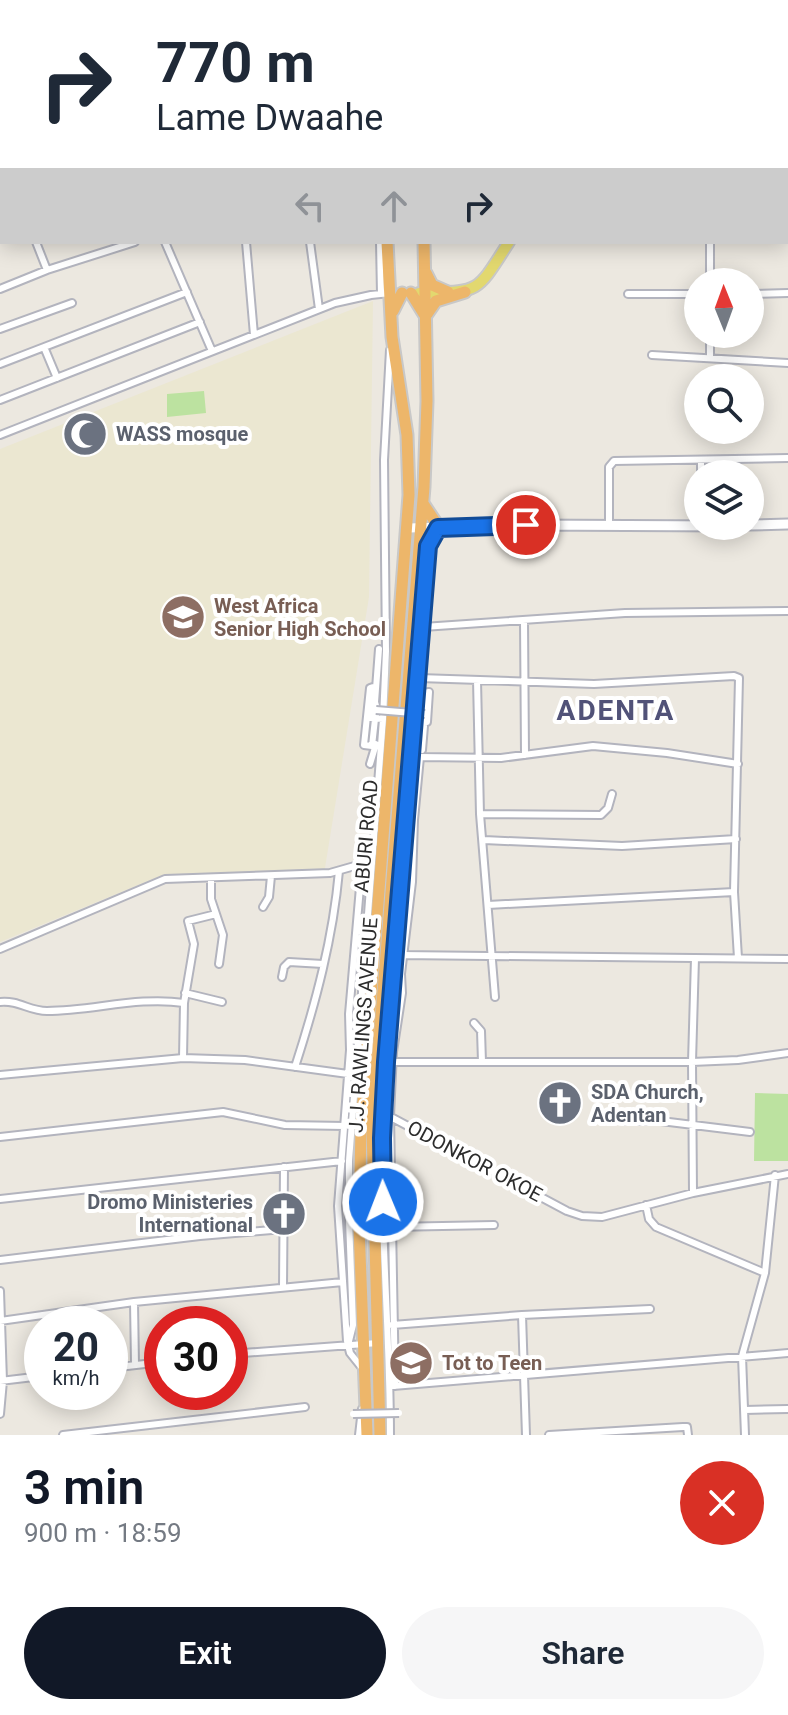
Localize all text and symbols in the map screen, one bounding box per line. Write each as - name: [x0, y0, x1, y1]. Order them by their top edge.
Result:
- text: 770 m: [156, 30, 315, 96]
- icon: right: [24, 32, 128, 136]
- text: Lame Dwaahe: [156, 97, 383, 139]
- icon: left: [288, 184, 332, 228]
- icon: ahead: [372, 184, 416, 228]
- icon: right: [456, 184, 500, 228]
- north arrow: [684, 268, 764, 348]
- map controls: [684, 268, 764, 540]
- button: search: [684, 364, 764, 444]
- mosque icon: WASS mosque: [61, 410, 109, 458]
- place label: WASS mosque: [116, 422, 248, 446]
- button: layers: [684, 460, 764, 540]
- pin: [492, 491, 560, 559]
- icon: arrive: [504, 503, 548, 547]
- school or university icon: West Africa Senior High School: [159, 593, 207, 641]
- place label: West Africa Senior High School: [214, 594, 386, 641]
- district label: ADENTA: [557, 694, 675, 727]
- street label: ABURI ROAD: [349, 779, 383, 893]
- street label: J.J. RAWLINGS AVENUE: [344, 916, 382, 1134]
- church icon: SDA Church, Adentan: [536, 1079, 584, 1127]
- place label: SDA Church, Adentan: [591, 1080, 704, 1127]
- street label: ODONKOR OKOE: [403, 1115, 547, 1207]
- position arrow: [341, 1160, 425, 1244]
- place label: Dromo Ministeries International: [87, 1190, 253, 1237]
- church icon: Dromo Ministeries International: [260, 1190, 308, 1238]
- speed limit sign: 30: [144, 1306, 248, 1410]
- text: 20: [53, 1324, 99, 1371]
- school or university icon: Tot to Teen: [387, 1339, 435, 1387]
- place label: Tot to Teen: [442, 1351, 542, 1375]
- text: km/h: [53, 1366, 99, 1390]
- text: 3 min: [24, 1459, 144, 1516]
- button: close: [680, 1461, 764, 1545]
- text: 900 m · 18:59: [24, 1518, 182, 1548]
- button: Exit: [24, 1607, 386, 1699]
- button: Share: [402, 1607, 764, 1699]

